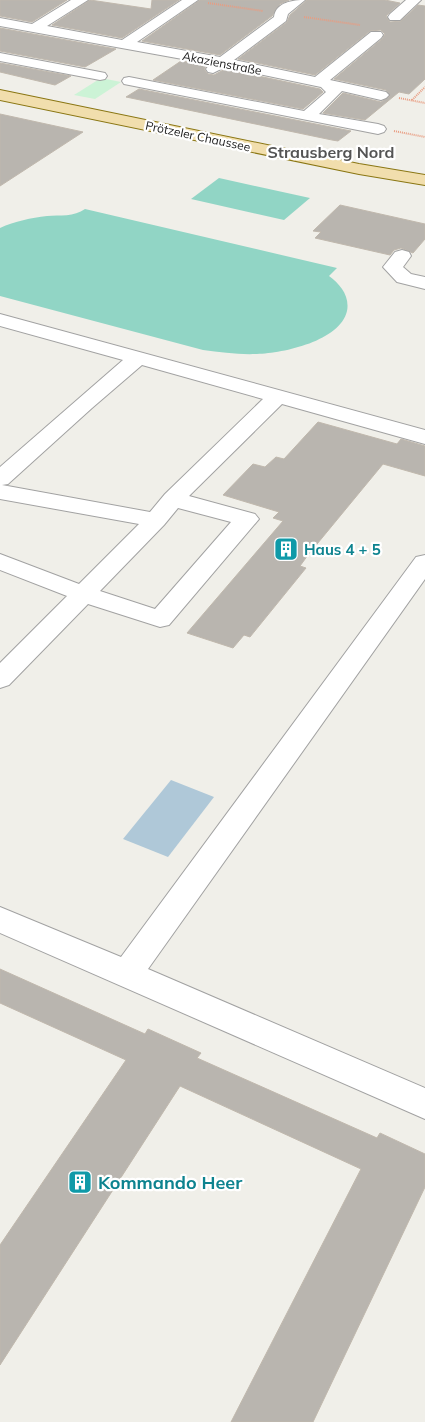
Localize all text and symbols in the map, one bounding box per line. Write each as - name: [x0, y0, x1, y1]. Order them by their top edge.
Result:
- street label: Akazienstraße: [181, 48, 263, 78]
- street label: Prötzeler Chaussee: [144, 118, 252, 154]
- district label: Strausberg Nord: [268, 142, 394, 162]
- building icon: Haus 4 + 5: [273, 536, 299, 562]
- place label: Haus 4 + 5: [304, 540, 381, 559]
- building icon: Kommando Heer: [67, 1169, 93, 1195]
- place label: Kommando Heer: [98, 1171, 243, 1194]

